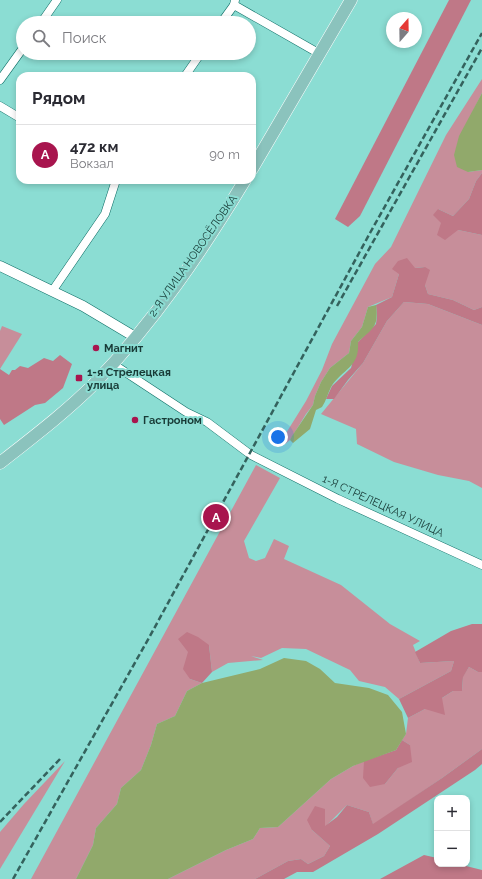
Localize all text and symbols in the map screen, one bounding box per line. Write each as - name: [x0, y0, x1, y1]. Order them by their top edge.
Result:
- north arrow: [386, 12, 422, 48]
- search box: [16, 16, 256, 60]
- icon: search: [30, 27, 52, 49]
- text: Поиск: [62, 29, 107, 47]
- text: Рядом: [32, 88, 85, 108]
- text: 472 км: [70, 138, 119, 156]
- text: A: [41, 147, 49, 162]
- text: 90 m: [209, 147, 240, 162]
- text: Вокзал: [70, 156, 114, 171]
- street label: 2-Я УЛИЦА НОВОСЁЛОВКА: [146, 192, 240, 319]
- place label: Магнит: [104, 342, 144, 355]
- marker: Магнит: [91, 343, 101, 353]
- place label: 1-я Стрелецкая улица: [87, 366, 171, 392]
- marker: 1-я Стрелецкая улица: [74, 373, 84, 383]
- place label: Гастроном: [143, 414, 202, 427]
- marker: Гастроном: [130, 415, 140, 425]
- your location: [268, 427, 288, 447]
- street label: 1-Я СТРЕЛЕЦКАЯ УЛИЦА: [320, 472, 446, 540]
- pin: A: [203, 502, 229, 532]
- map controls: [434, 795, 470, 867]
- button: +: [434, 795, 470, 831]
- button: −: [434, 831, 470, 867]

